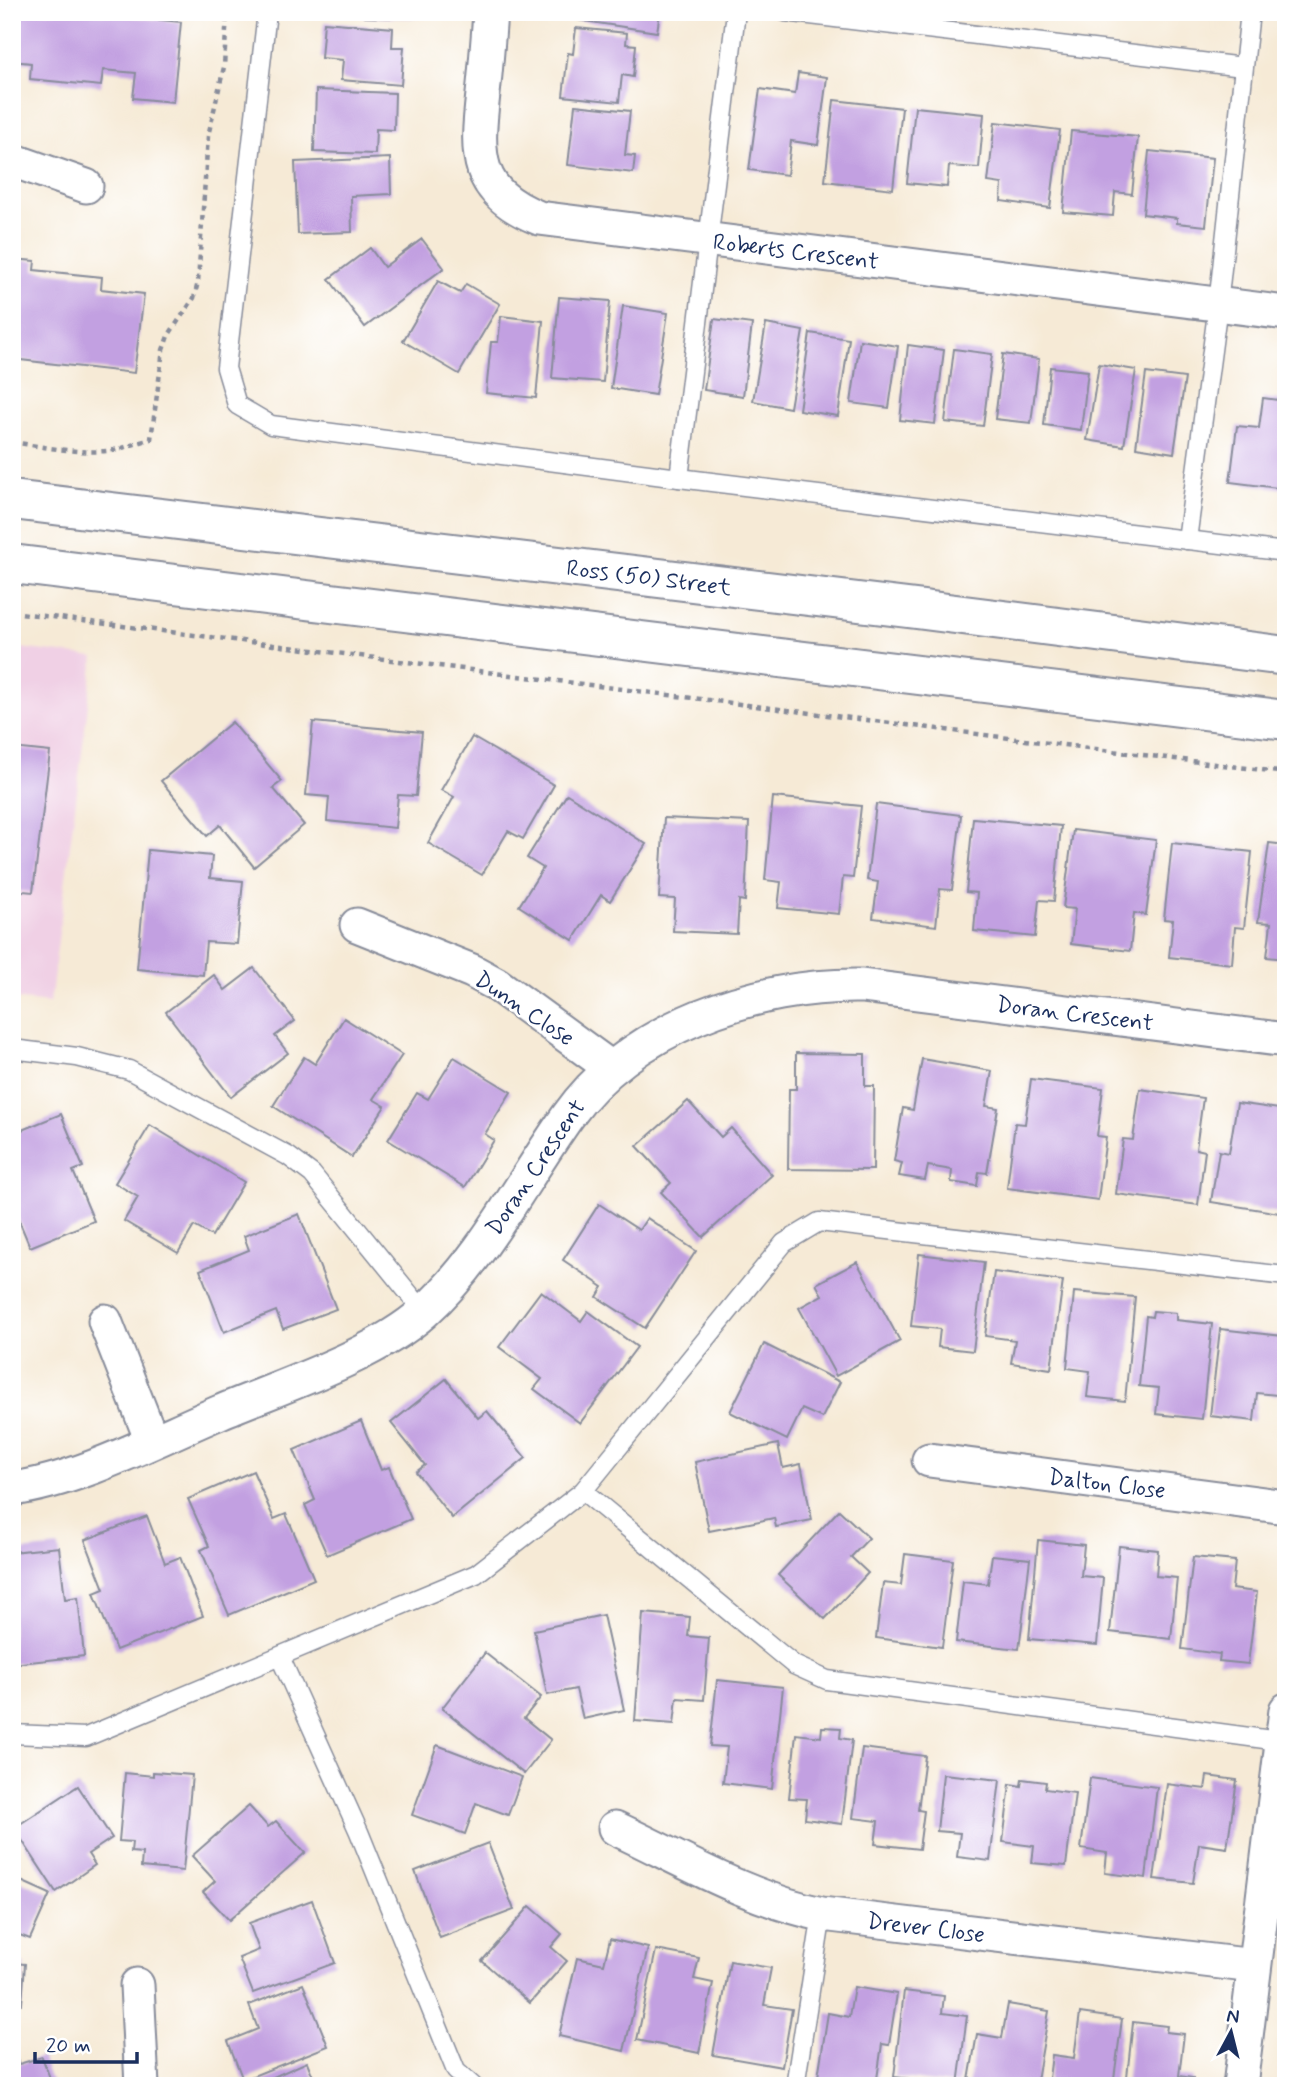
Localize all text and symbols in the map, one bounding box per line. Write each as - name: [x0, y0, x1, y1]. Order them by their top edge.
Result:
- street label: Roberts Crescent: [711, 228, 880, 278]
- street label: Ross (50) Street: [565, 554, 733, 604]
- street label: Dunn Close: [468, 965, 580, 1054]
- street label: Doran Crescent: [995, 990, 1155, 1040]
- street label: Doran Crescent: [480, 1094, 593, 1242]
- street label: Dalton Close: [1046, 1463, 1167, 1507]
- street label: Drever Close: [865, 1907, 986, 1951]
- north arrow: [1196, 1996, 1266, 2066]
- text: N: [1225, 2003, 1241, 2030]
- scale bar: [35, 2021, 136, 2065]
- text: 20 m: [46, 2032, 91, 2060]

